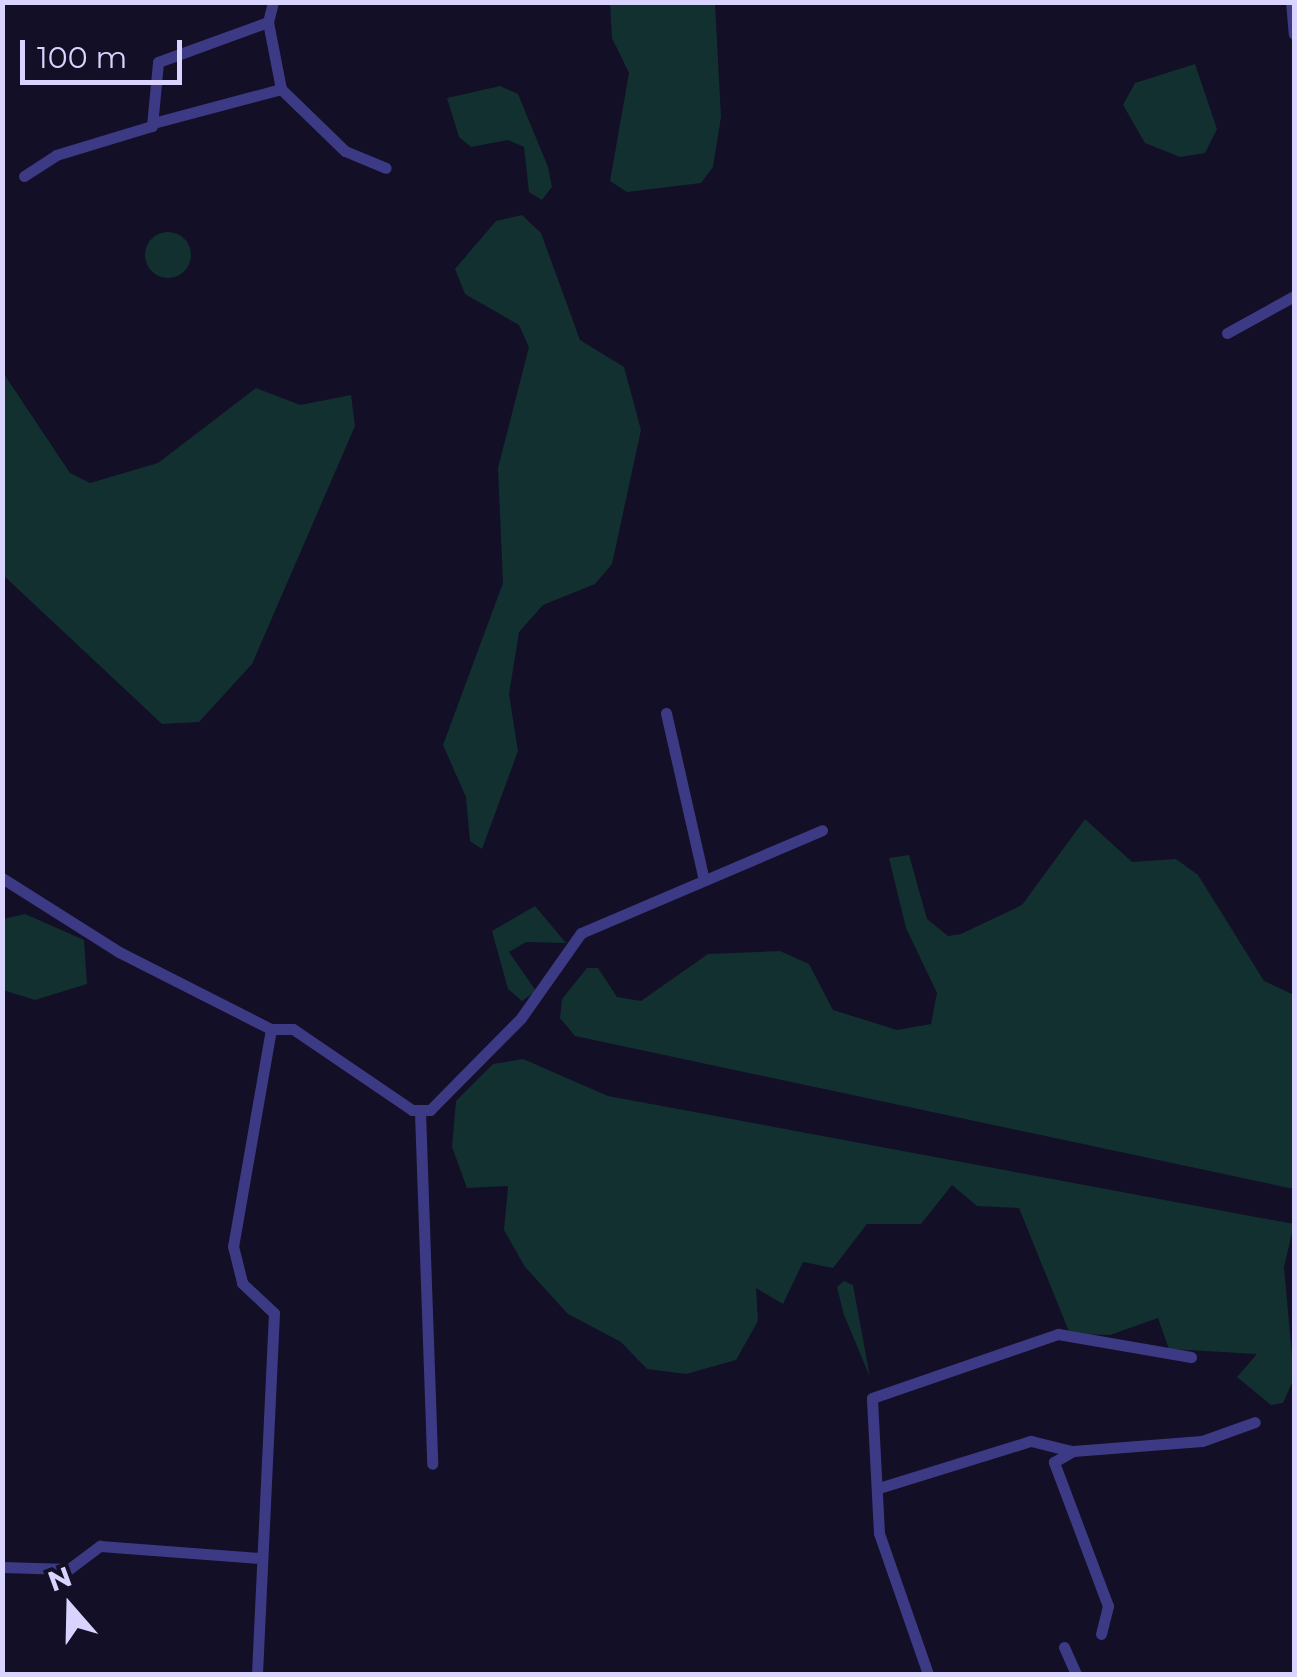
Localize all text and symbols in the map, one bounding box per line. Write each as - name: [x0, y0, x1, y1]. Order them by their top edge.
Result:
- scale bar: [25, 20, 188, 82]
- text: 100 m: [37, 39, 127, 76]
- north arrow: [20, 1557, 120, 1657]
- text: N: [43, 1559, 76, 1599]

